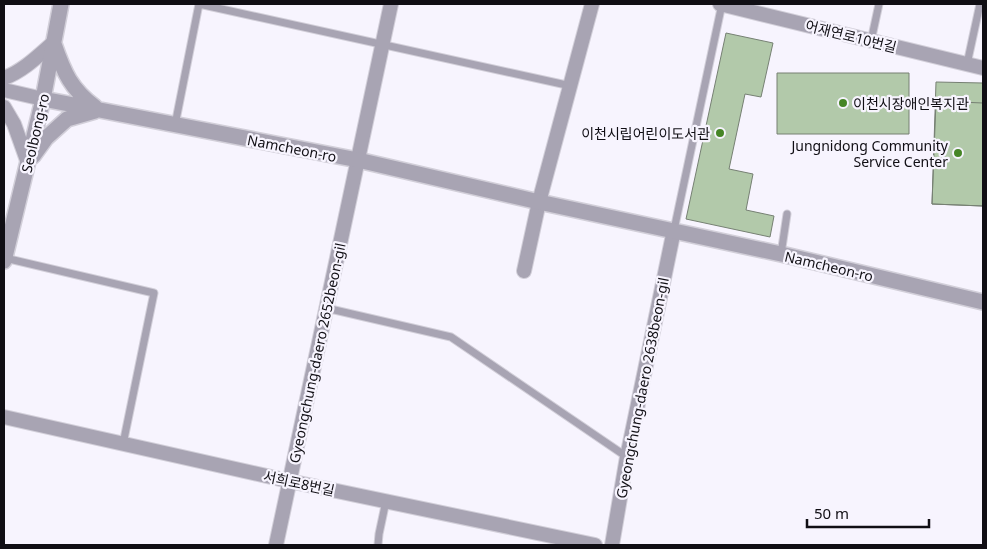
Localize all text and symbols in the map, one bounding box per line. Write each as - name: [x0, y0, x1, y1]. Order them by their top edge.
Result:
- street label: 어재연로10번길: [803, 15, 899, 57]
- street label: Seolbong-ro: [17, 92, 53, 174]
- place label: 이천시장애인복지관: [853, 94, 969, 113]
- marker: 이천시장애인복지관: [837, 97, 849, 109]
- place label: 이천시립어린이도서관: [581, 124, 710, 143]
- marker: 이천시립어린이도서관: [714, 127, 726, 139]
- street label: Namcheon-ro: [246, 130, 338, 166]
- place label: Jungnidong Community Service Center: [789, 136, 949, 171]
- marker: Jungnidong Community Service Center: [952, 147, 964, 159]
- street label: Gyeongchung-daero 2652beon-gil: [284, 241, 350, 465]
- street label: Namcheon-ro: [783, 247, 875, 285]
- street label: Gyeongchung-daero 2638beon-gil: [611, 276, 673, 500]
- street label: 서희로8번길: [262, 466, 336, 500]
- scale bar: [807, 496, 930, 528]
- text: 50 m: [814, 503, 849, 523]

